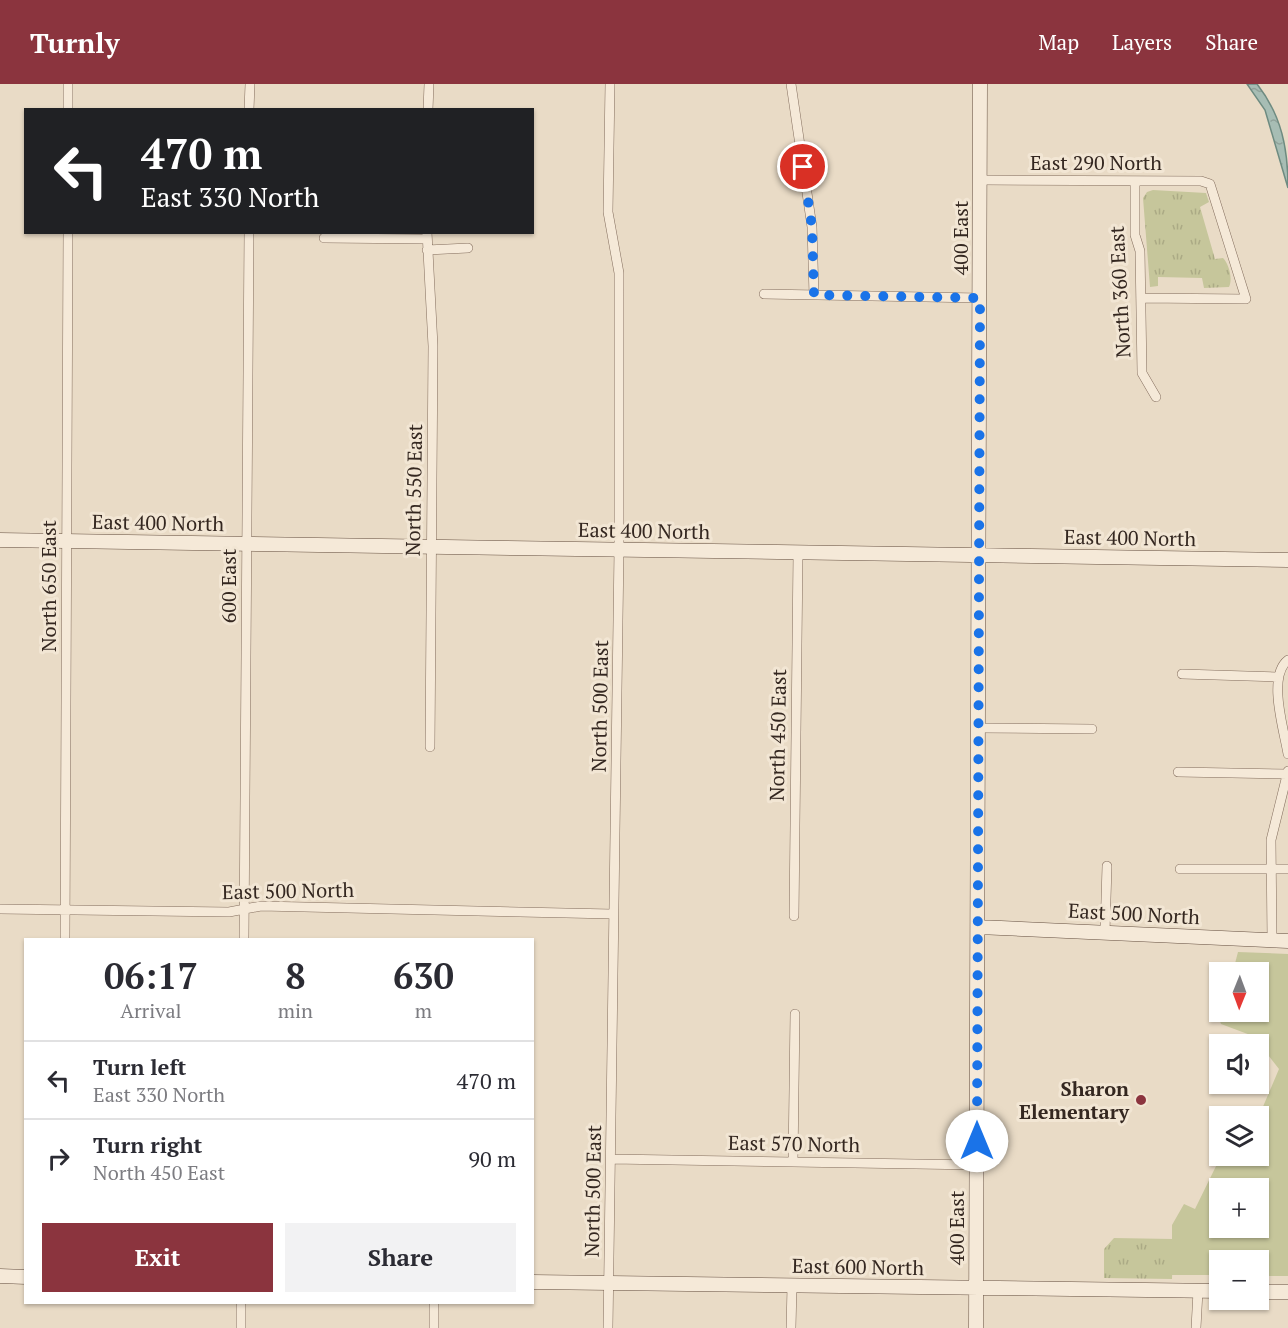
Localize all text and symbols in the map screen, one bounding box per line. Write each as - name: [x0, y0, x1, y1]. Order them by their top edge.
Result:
- text: Turnly: [30, 24, 119, 61]
- text: Map: [1038, 28, 1079, 56]
- text: Layers: [1112, 28, 1172, 56]
- text: Share: [1205, 28, 1258, 56]
- text: 470 m: [141, 125, 262, 181]
- icon: left: [42, 132, 120, 210]
- pin: [777, 141, 828, 192]
- street label: East 290 North: [1030, 149, 1162, 176]
- icon: arrive: [786, 150, 819, 183]
- text: East 330 North: [141, 179, 319, 215]
- street label: 400 East: [947, 200, 974, 275]
- street label: North 360 East: [1103, 225, 1136, 359]
- street label: North 550 East: [399, 423, 428, 556]
- street label: East 400 North: [92, 508, 225, 537]
- street label: East 400 North: [578, 516, 711, 545]
- street label: North 650 East: [35, 519, 62, 652]
- street label: East 400 North: [1064, 523, 1197, 552]
- street label: 600 East: [215, 548, 242, 623]
- street label: North 500 East: [585, 639, 614, 772]
- street label: North 450 East: [763, 668, 792, 801]
- street label: East 500 North: [222, 876, 355, 905]
- street label: East 500 North: [1067, 897, 1201, 930]
- text: 06:17: [104, 952, 198, 999]
- text: 8: [285, 952, 306, 999]
- text: 630: [393, 952, 454, 999]
- north arrow: [1209, 962, 1269, 1022]
- map controls: [1209, 962, 1269, 1310]
- text: Arrival: [120, 997, 182, 1024]
- text: min: [278, 997, 313, 1024]
- text: m: [415, 997, 432, 1024]
- button: sound: [1209, 1034, 1269, 1094]
- text: Turn left: [93, 1052, 186, 1081]
- icon: left: [42, 1064, 75, 1097]
- text: 470 m: [456, 1066, 516, 1095]
- place label: Sharon Elementary: [1019, 1075, 1129, 1125]
- text: East 330 North: [93, 1081, 225, 1108]
- marker: Sharon Elementary: [1134, 1093, 1148, 1107]
- button: layers: [1209, 1106, 1269, 1166]
- position arrow: [945, 1109, 1009, 1173]
- street label: North 500 East: [578, 1124, 607, 1257]
- street label: East 570 North: [728, 1129, 861, 1158]
- text: Turn right: [93, 1130, 202, 1159]
- icon: right: [42, 1142, 75, 1175]
- text: 90 m: [468, 1144, 516, 1173]
- text: North 450 East: [93, 1159, 225, 1186]
- button: +: [1209, 1178, 1269, 1238]
- street label: 400 East: [943, 1190, 970, 1265]
- button: Exit: [42, 1223, 273, 1292]
- button: Share: [285, 1223, 516, 1292]
- button: −: [1209, 1250, 1269, 1310]
- street label: East 600 North: [792, 1252, 925, 1281]

